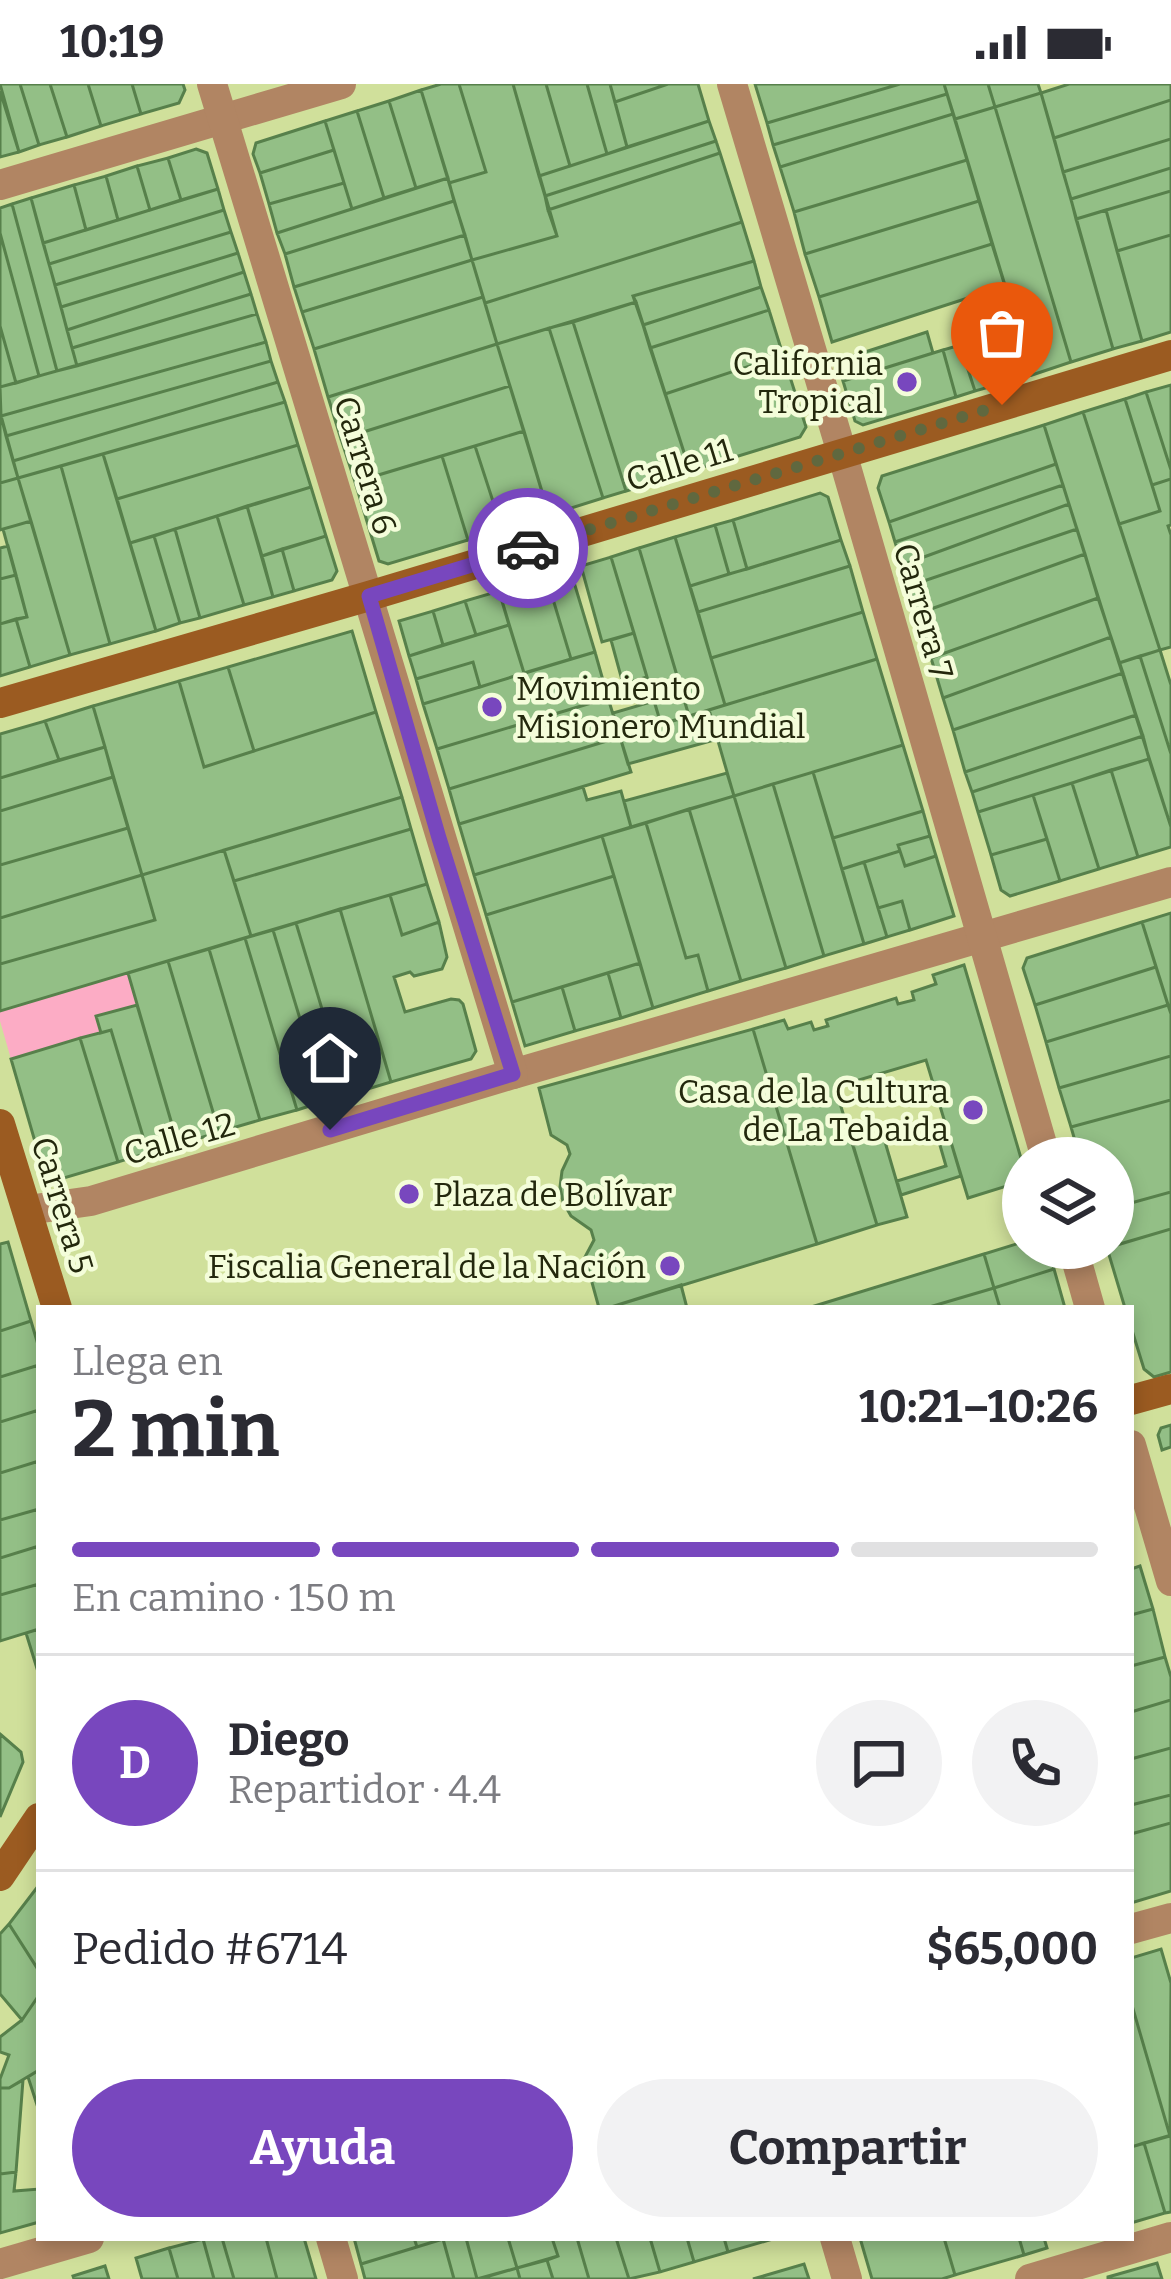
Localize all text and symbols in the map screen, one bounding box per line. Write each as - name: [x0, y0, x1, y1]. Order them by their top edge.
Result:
- text: 10:19: [60, 15, 165, 69]
- pin: [951, 282, 1053, 405]
- icon: bag: [969, 300, 1035, 366]
- place label: California Tropical: [732, 344, 883, 422]
- marker: California Tropical: [894, 369, 920, 395]
- street label: Carrera 6: [325, 391, 405, 539]
- street label: Calle 11: [621, 430, 737, 500]
- courier: [468, 488, 588, 608]
- icon: car: [495, 515, 561, 581]
- street label: Carrera 7: [885, 539, 961, 684]
- place label: Movimiento Misionero Mundial: [516, 669, 805, 747]
- marker: Movimiento Misionero Mundial: [479, 694, 505, 720]
- pin: [279, 1007, 381, 1130]
- icon: home: [297, 1025, 363, 1091]
- place label: Casa de la Cultura de La Tebaida: [678, 1072, 949, 1150]
- marker: Casa de la Cultura de La Tebaida: [960, 1097, 986, 1123]
- street label: Calle 12: [119, 1104, 239, 1174]
- street label: Carrera 5: [22, 1132, 102, 1278]
- map controls: [1002, 1137, 1134, 1269]
- button: layers: [1002, 1137, 1134, 1269]
- place label: Plaza de Bolívar: [433, 1175, 672, 1215]
- marker: Plaza de Bolívar: [396, 1181, 422, 1207]
- place label: Fiscalia General de la Nación: [208, 1247, 646, 1287]
- marker: Fiscalia General de la Nación: [657, 1253, 683, 1279]
- text: Llega en: [72, 1339, 223, 1385]
- text: 10:21–10:26: [859, 1380, 1098, 1434]
- text: 2 min: [72, 1383, 279, 1477]
- text: En camino · 150 m: [72, 1575, 395, 1621]
- button: chat: [816, 1700, 942, 1826]
- button: phone: [972, 1700, 1098, 1826]
- text: Diego: [228, 1713, 350, 1767]
- text: D: [119, 1736, 151, 1790]
- text: Repartidor · 4.4: [228, 1767, 501, 1813]
- text: Pedido #6714: [72, 1922, 348, 1976]
- text: $65,000: [926, 1922, 1098, 1976]
- button: Ayuda: [72, 2079, 573, 2217]
- button: Compartir: [597, 2079, 1098, 2217]

